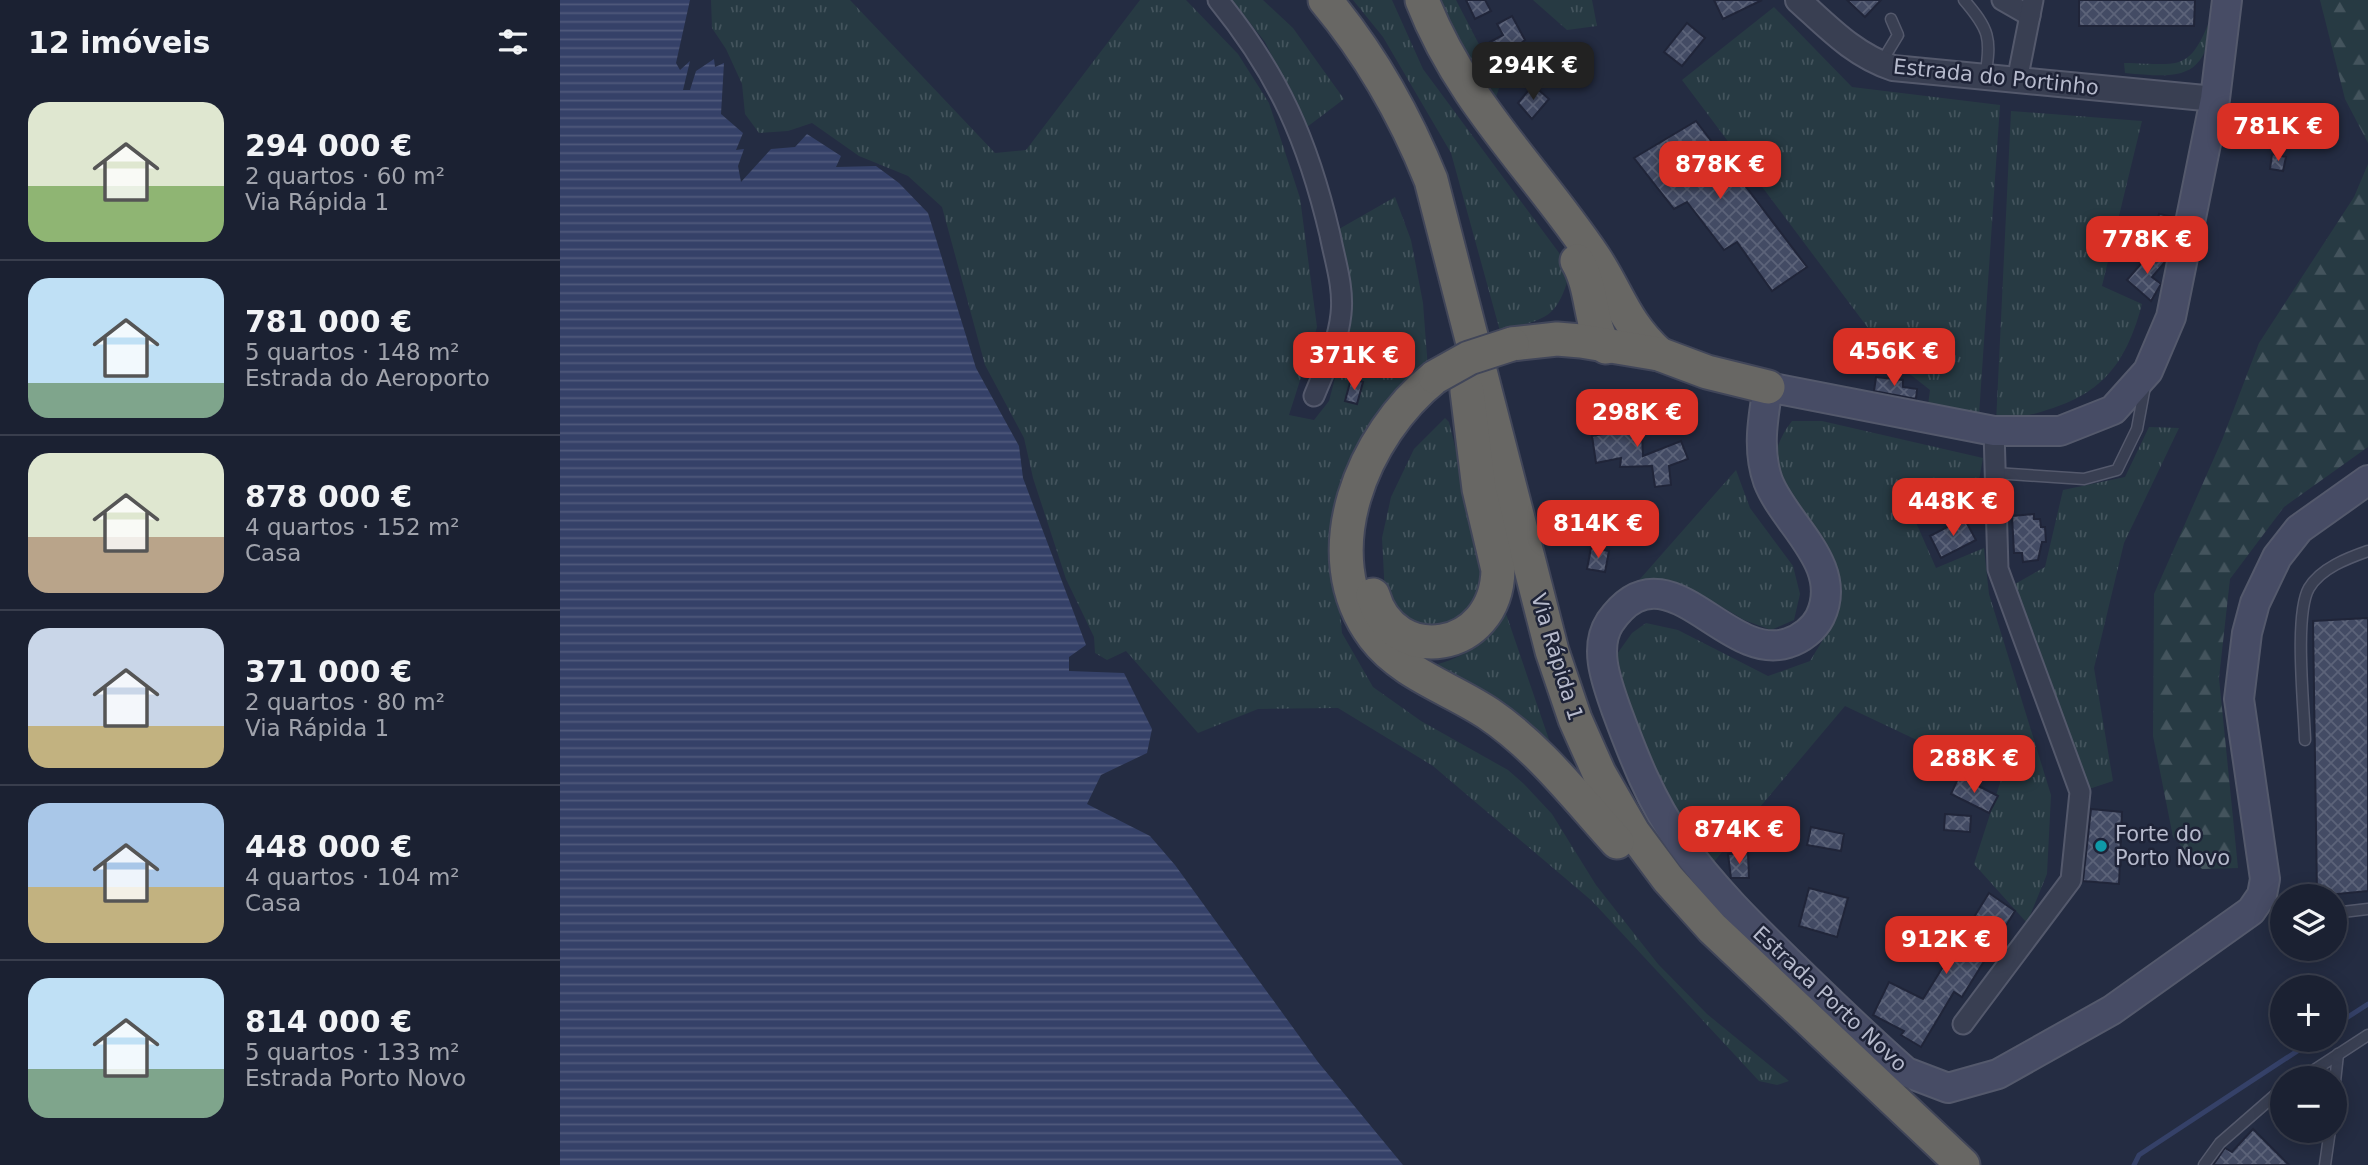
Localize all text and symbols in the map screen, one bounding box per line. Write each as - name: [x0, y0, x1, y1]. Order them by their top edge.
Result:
- icon: filters: [494, 23, 532, 61]
- text: 12 imóveis: [28, 25, 210, 60]
- pin: 294K €: [1476, 42, 1590, 102]
- text: 294K €: [1488, 52, 1578, 78]
- street label: Estrada do Portinho: [1892, 54, 2100, 100]
- pin: 781K €: [2221, 104, 2335, 163]
- text: 781K €: [2233, 113, 2323, 139]
- text: 294 000 €: [245, 128, 412, 163]
- icon: home: [84, 130, 168, 214]
- pin: 878K €: [1663, 142, 1777, 201]
- text: 878K €: [1675, 151, 1765, 177]
- text: 2 quartos · 60 m²: [245, 163, 445, 189]
- text: Via Rápida 1: [245, 189, 389, 215]
- pin: 778K €: [2090, 216, 2204, 276]
- text: 778K €: [2102, 226, 2192, 252]
- text: 781 000 €: [245, 304, 412, 339]
- icon: home: [84, 306, 168, 390]
- pin: 456K €: [1837, 328, 1951, 388]
- pin: 371K €: [1297, 332, 1411, 392]
- text: 456K €: [1849, 338, 1939, 364]
- text: 5 quartos · 148 m²: [245, 339, 460, 365]
- text: 371K €: [1309, 342, 1399, 368]
- text: Estrada do Aeroporto: [245, 365, 490, 391]
- pin: 298K €: [1580, 390, 1694, 449]
- text: 298K €: [1592, 399, 1682, 425]
- pin: 448K €: [1896, 478, 2010, 538]
- text: 878 000 €: [245, 479, 412, 514]
- icon: home: [84, 481, 168, 565]
- text: 448K €: [1908, 488, 1998, 514]
- pin: 814K €: [1541, 500, 1655, 560]
- text: 814K €: [1553, 510, 1643, 536]
- text: 4 quartos · 152 m²: [245, 514, 460, 540]
- text: Casa: [245, 540, 301, 566]
- street label: Via Rápida 1: [1526, 591, 1588, 723]
- text: 371 000 €: [245, 654, 412, 689]
- icon: home: [84, 656, 168, 740]
- text: 2 quartos · 80 m²: [245, 689, 445, 715]
- text: Via Rápida 1: [245, 715, 389, 741]
- pin: 288K €: [1917, 736, 2031, 795]
- text: 288K €: [1929, 745, 2019, 771]
- pin: 874K €: [1682, 806, 1796, 866]
- text: 874K €: [1694, 816, 1784, 842]
- place label: Forte do Porto Novo: [2115, 822, 2230, 870]
- text: 448 000 €: [245, 829, 412, 864]
- icon: home: [84, 831, 168, 915]
- marker: Forte do Porto Novo: [2093, 838, 2109, 854]
- text: 4 quartos · 104 m²: [245, 864, 460, 890]
- map controls: [2270, 884, 2347, 1143]
- button: layers: [2270, 884, 2347, 961]
- text: Casa: [245, 890, 301, 916]
- pin: 912K €: [1889, 916, 2003, 976]
- street label: Estrada Porto Novo: [1748, 921, 1912, 1077]
- text: 912K €: [1901, 926, 1991, 952]
- button: +: [2270, 975, 2347, 1052]
- text: 814 000 €: [245, 1004, 412, 1039]
- icon: home: [84, 1006, 168, 1090]
- text: 5 quartos · 133 m²: [245, 1039, 460, 1065]
- text: Estrada Porto Novo: [245, 1065, 466, 1091]
- button: −: [2270, 1066, 2347, 1143]

